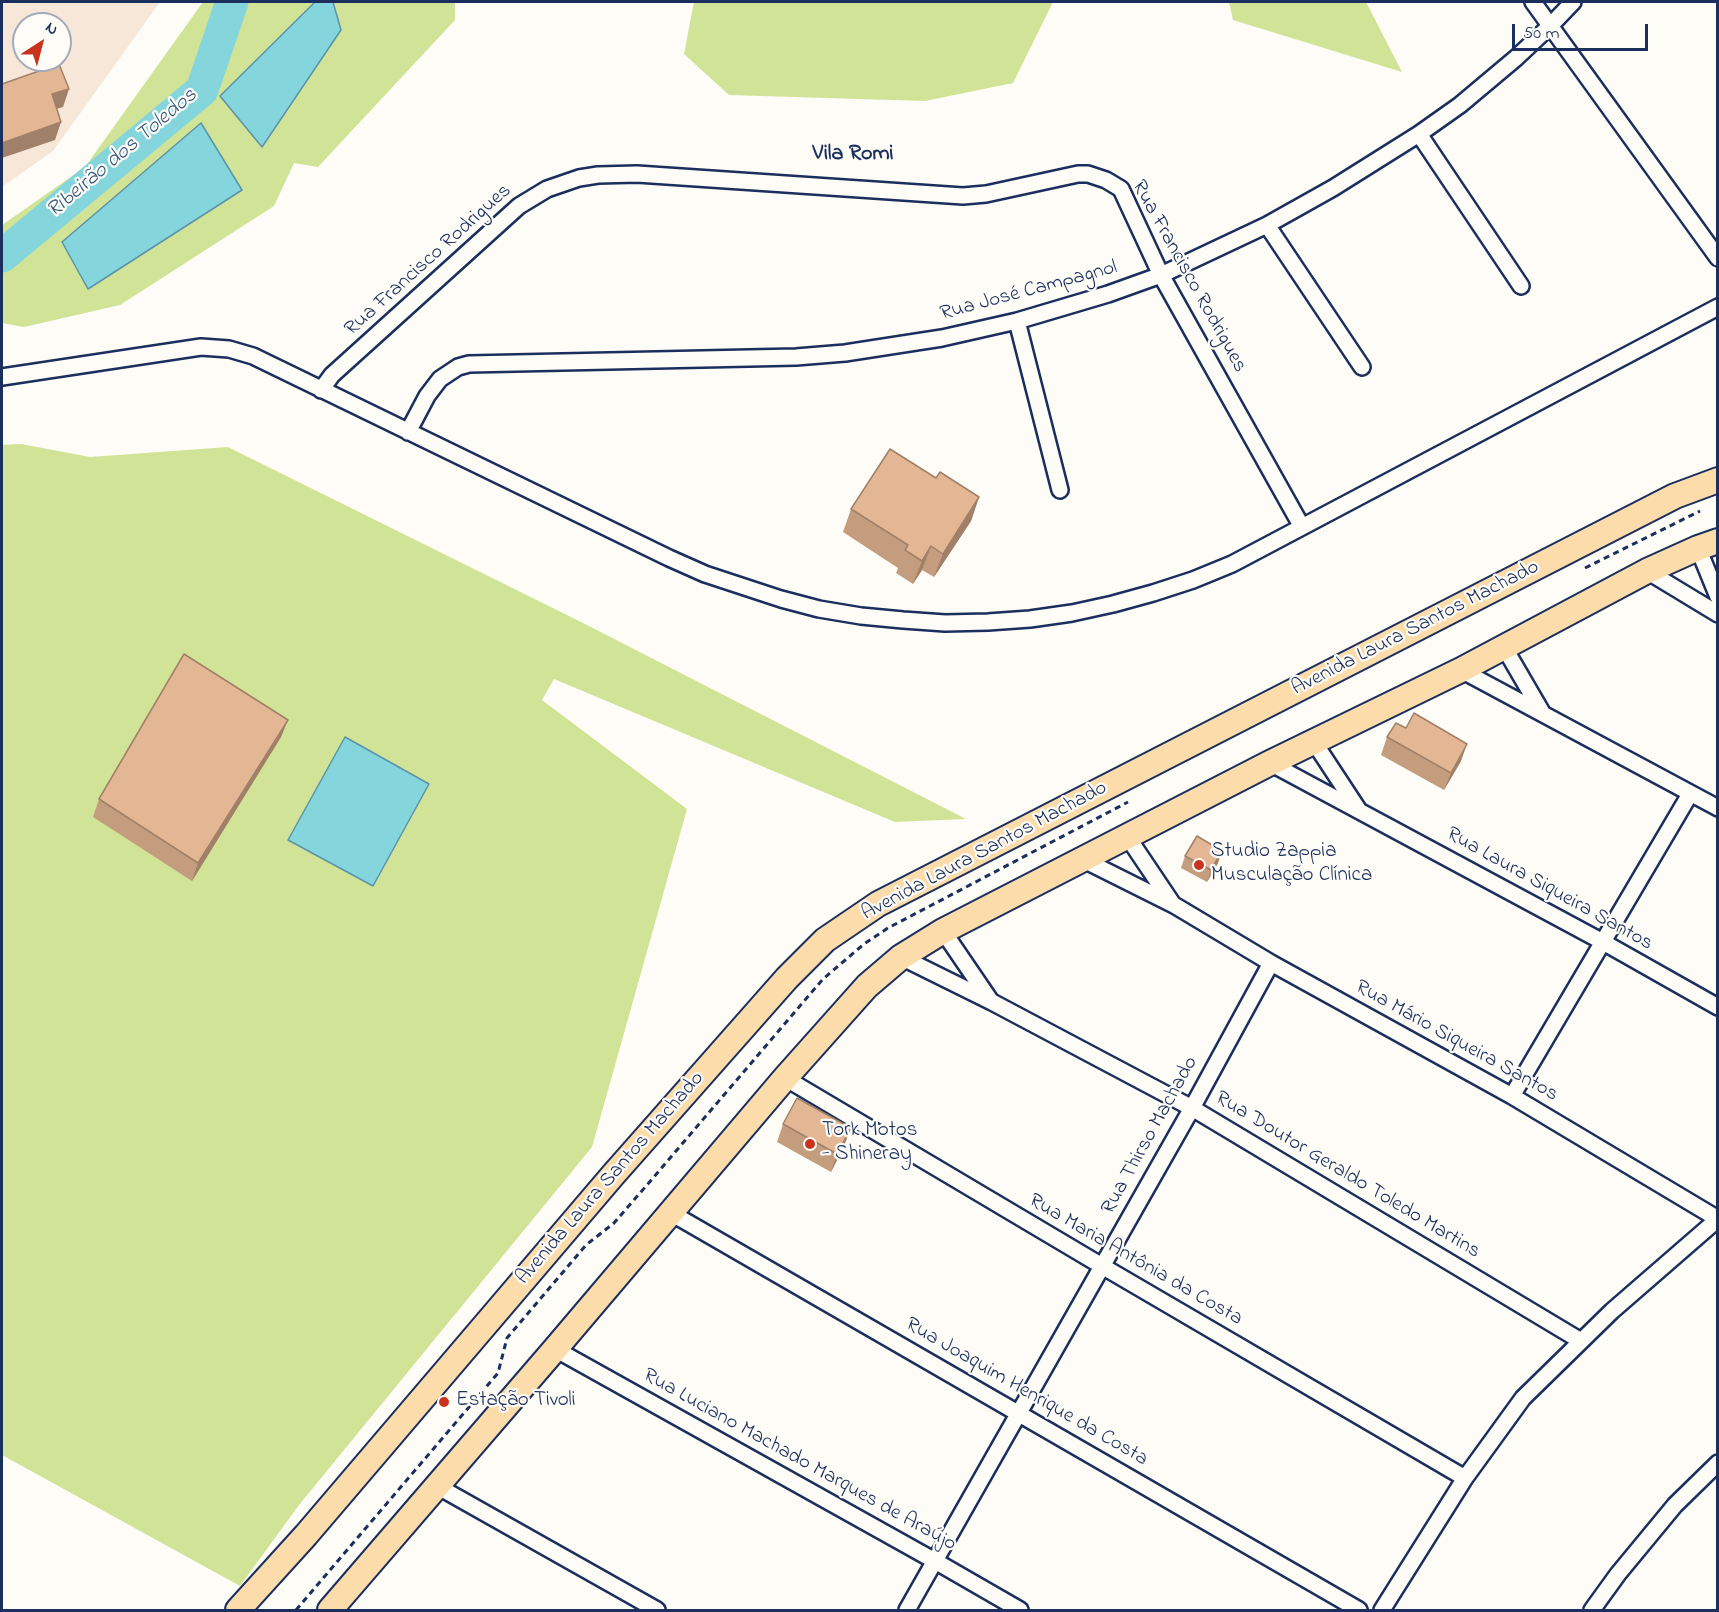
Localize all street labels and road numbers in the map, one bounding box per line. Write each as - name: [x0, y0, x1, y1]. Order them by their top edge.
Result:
- street label: Rua Francisco Rodrigues: [1125, 177, 1251, 377]
- street label: Rua Francisco Rodrigues: [340, 179, 518, 343]
- street label: Rua José Campagnol: [938, 256, 1120, 328]
- street label: Avenida Laura Santos Machado: [1288, 556, 1544, 702]
- street label: Avenida Laura Santos Machado: [858, 776, 1112, 928]
- street label: Rua Laura Siqueira Santos: [1441, 823, 1657, 957]
- street label: Rua Mário Siqueira Santos: [1350, 976, 1562, 1108]
- street label: Rua Thirso Machado: [1097, 1053, 1205, 1219]
- street label: Avenida Laura Santos Machado: [512, 1067, 710, 1291]
- street label: Rua Doutor Geraldo Toledo Martins: [1210, 1087, 1484, 1265]
- street label: Rua Maria Antônia da Costa: [1023, 1189, 1247, 1333]
- street label: Rua Joaquim Henrique da Costa: [900, 1313, 1152, 1473]
- street label: Rua Luciano Machado Marques de Araújo: [638, 1364, 960, 1558]

